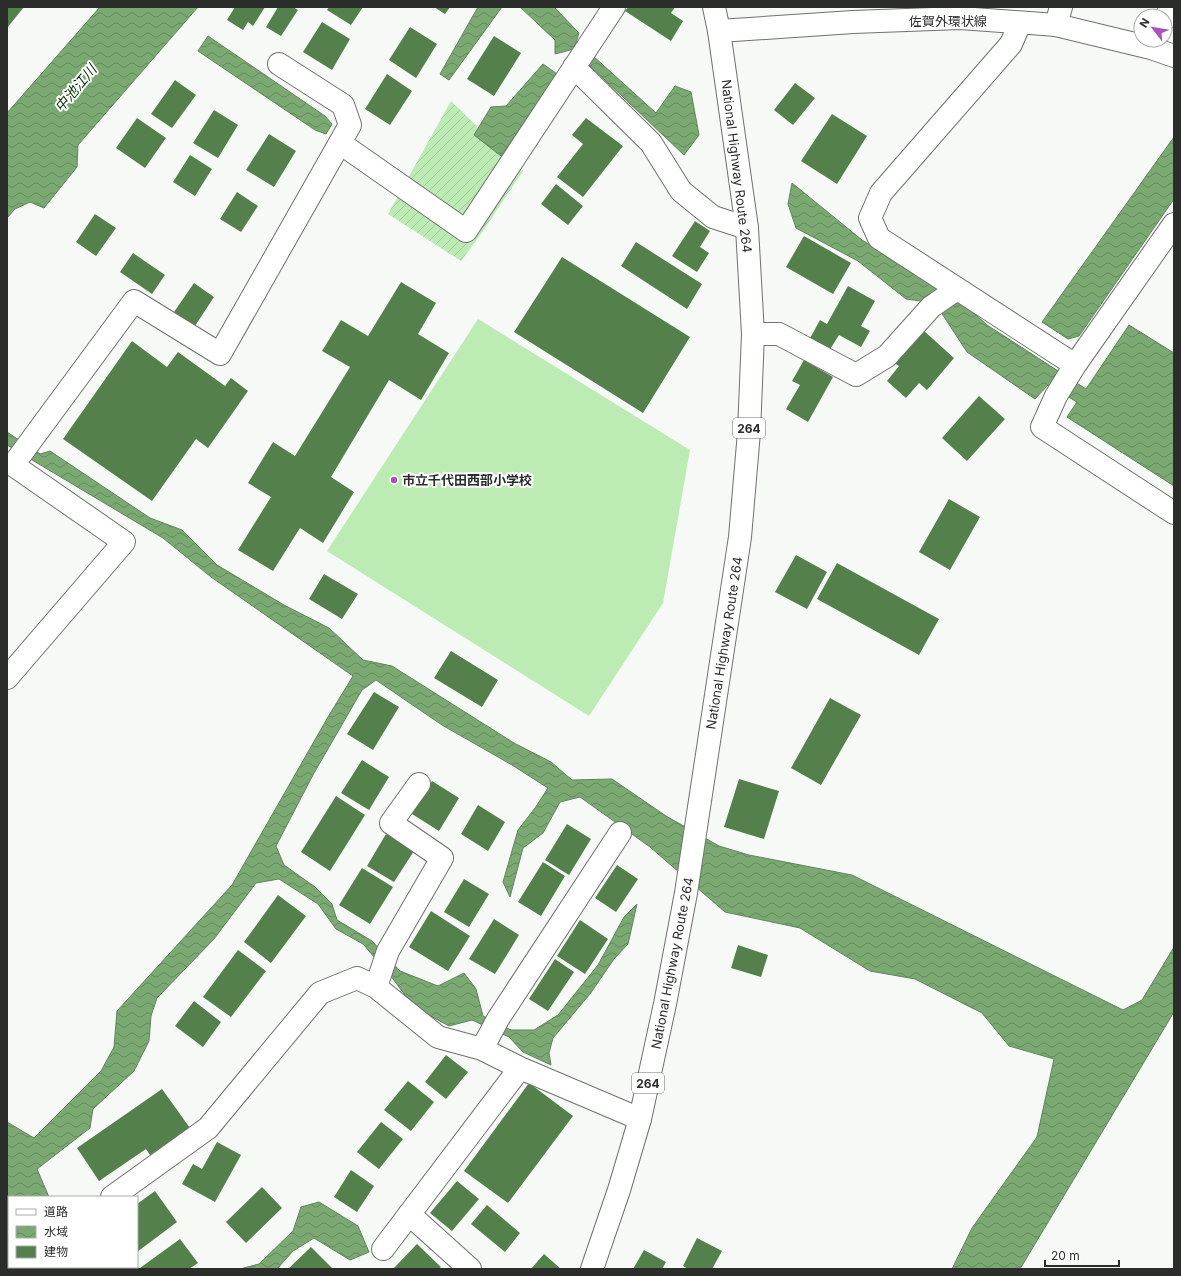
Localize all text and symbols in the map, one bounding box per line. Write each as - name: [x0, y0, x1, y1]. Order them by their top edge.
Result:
- north arrow: [1133, 8, 1173, 48]
- street label: 佐賀外環状線: [909, 13, 987, 29]
- text: N: [1136, 16, 1153, 30]
- water label: 中池江川: [50, 60, 101, 115]
- street label: National Highway Route 264: [718, 78, 756, 254]
- road number: 264: [733, 418, 765, 438]
- place label: 市立千代田西部小学校: [402, 472, 532, 488]
- marker: 市立千代田西部小学校: [389, 475, 399, 485]
- street label: National Highway Route 264: [702, 555, 746, 731]
- street label: National Highway Route 264: [647, 876, 697, 1050]
- road number: 264: [632, 1073, 664, 1093]
- legend: [8, 1196, 138, 1268]
- text: 道路: [44, 1204, 68, 1219]
- text: 水域: [44, 1224, 68, 1239]
- scale bar: [1045, 1242, 1119, 1268]
- text: 建物: [44, 1244, 68, 1259]
- text: 20 m: [1051, 1248, 1080, 1263]

